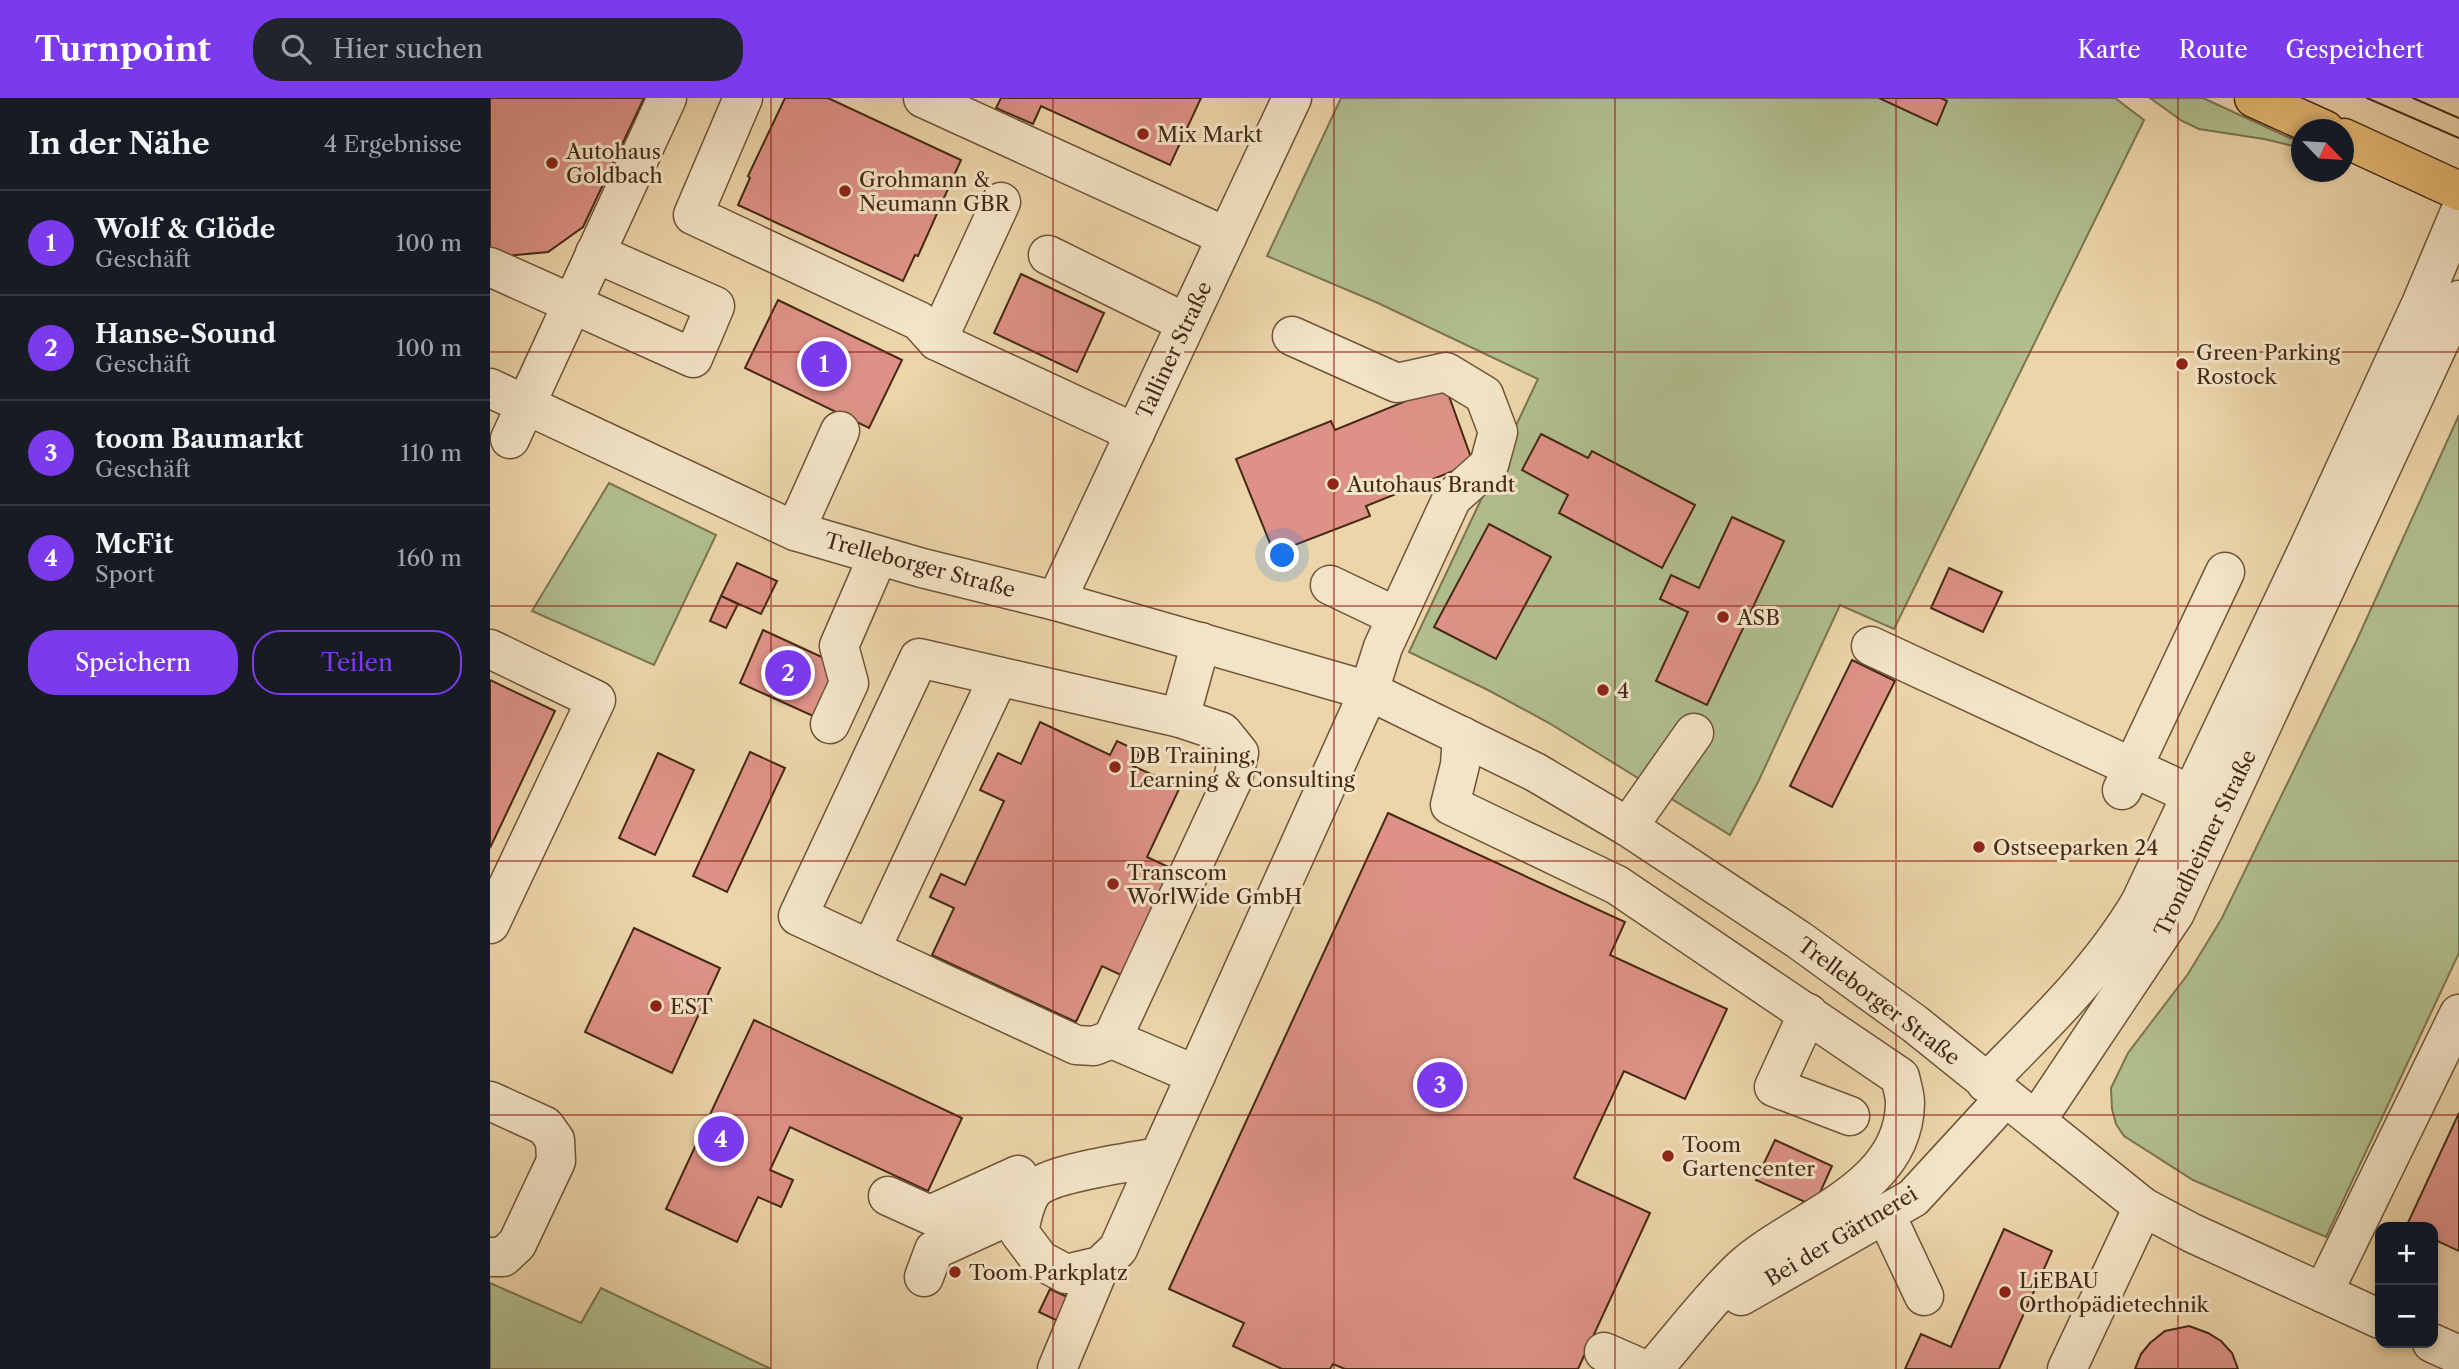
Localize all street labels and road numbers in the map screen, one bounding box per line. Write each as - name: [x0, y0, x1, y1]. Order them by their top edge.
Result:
- street label: Talliner Straße: [1131, 277, 1217, 423]
- street label: Trelleborger Straße: [822, 528, 1018, 602]
- street label: Trondheimer Straße: [2149, 746, 2261, 940]
- street label: Trelleborger Straße: [1793, 932, 1965, 1070]
- street label: Bei der Gärtnerei: [1760, 1181, 1922, 1291]

